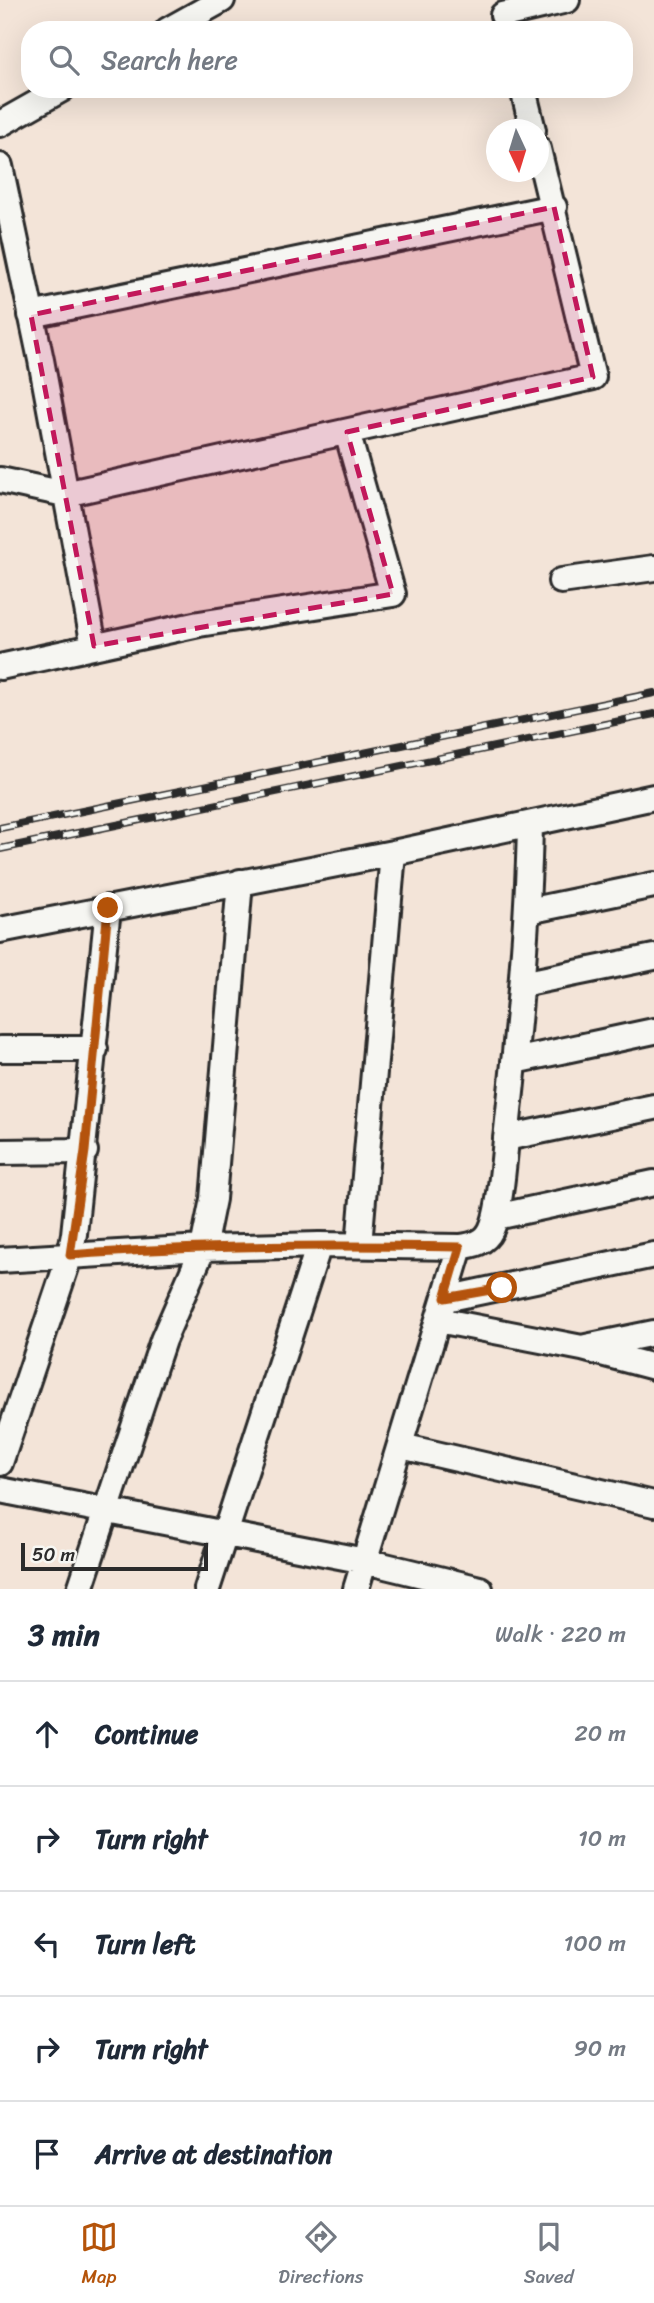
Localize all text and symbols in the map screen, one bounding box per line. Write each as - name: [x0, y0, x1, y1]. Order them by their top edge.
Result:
- search box: [21, 21, 633, 98]
- text: Search here: [101, 37, 238, 83]
- icon: search: [45, 41, 83, 79]
- north arrow: [486, 119, 549, 182]
- route end: [92, 892, 123, 923]
- route start: [486, 1272, 517, 1303]
- text: 50 m: [32, 1538, 75, 1571]
- scale bar: [21, 1540, 208, 1572]
- text: 3 min: [28, 1608, 100, 1662]
- text: Walk · 220 m: [495, 1614, 626, 1655]
- text: Continue: [95, 1711, 198, 1757]
- text: 20 m: [575, 1713, 626, 1754]
- icon: ahead: [28, 1715, 66, 1753]
- text: Turn right: [95, 1816, 208, 1862]
- text: 10 m: [578, 1818, 626, 1859]
- icon: right: [28, 1820, 66, 1858]
- text: Turn left: [95, 1921, 195, 1967]
- text: 100 m: [563, 1923, 626, 1964]
- icon: left: [28, 1925, 66, 1963]
- text: Turn right: [95, 2026, 208, 2072]
- text: 90 m: [574, 2028, 626, 2069]
- icon: right: [28, 2030, 66, 2068]
- text: Arrive at destination: [95, 2131, 332, 2177]
- icon: arrive: [28, 2135, 66, 2173]
- tab: Map: [80, 2218, 118, 2293]
- tab: Directions: [278, 2218, 364, 2293]
- tab: Saved: [524, 2218, 574, 2293]

